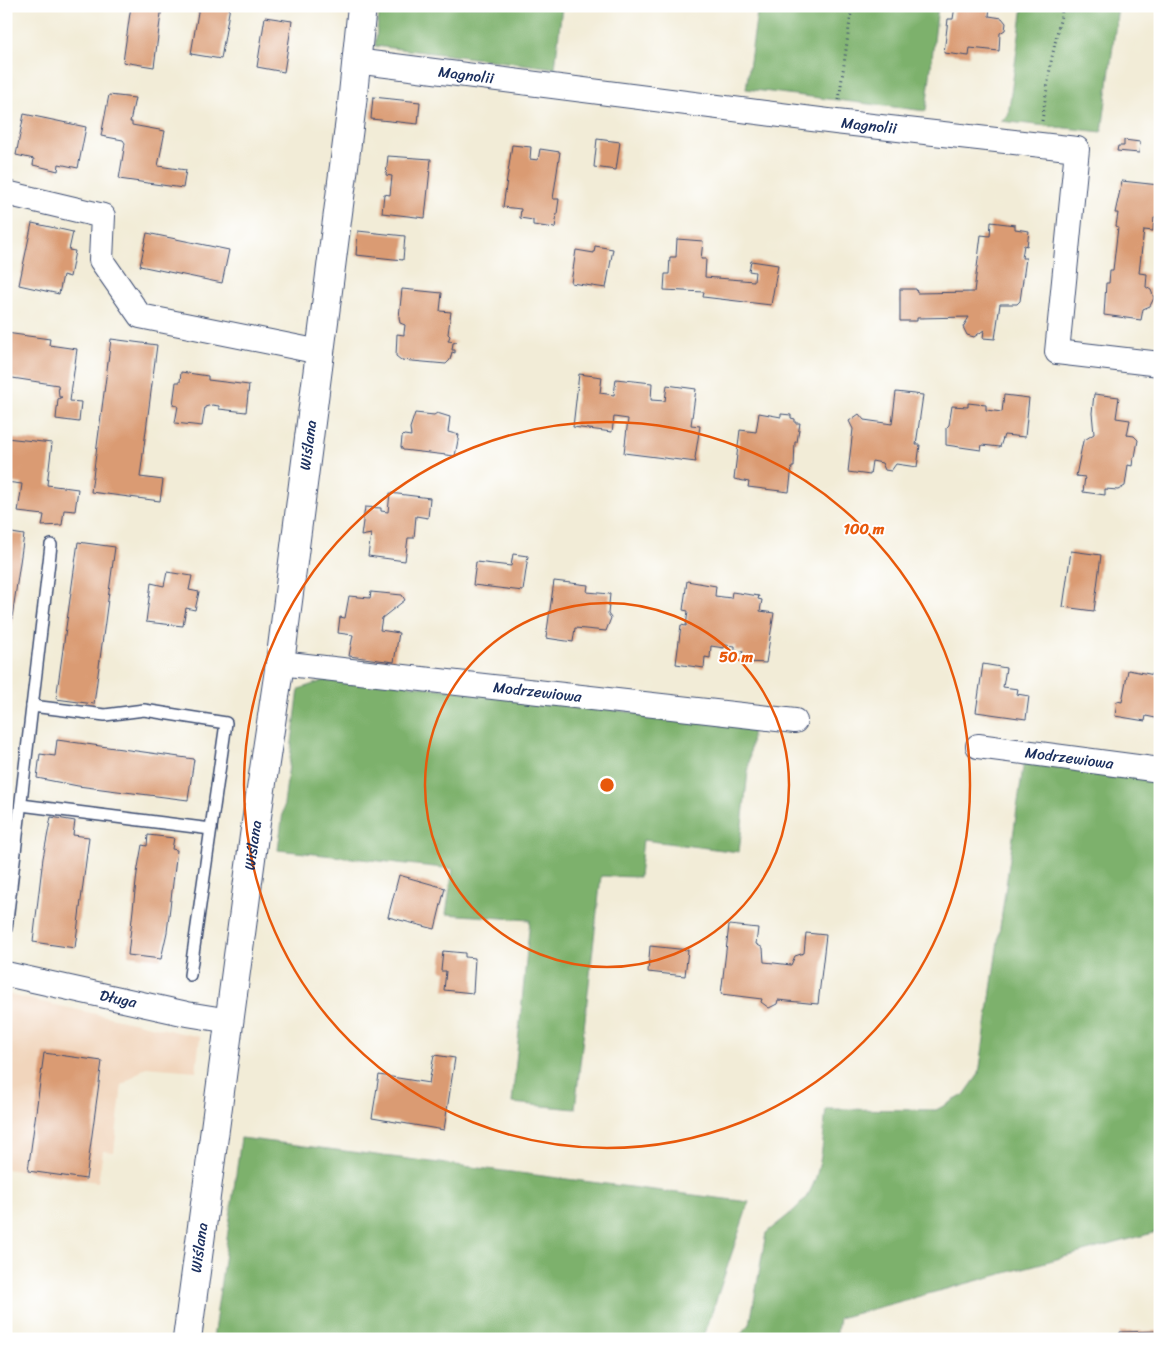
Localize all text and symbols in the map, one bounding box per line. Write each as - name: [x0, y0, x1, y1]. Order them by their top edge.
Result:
- street label: Magnolii: [437, 59, 496, 92]
- street label: Magnolii: [840, 110, 899, 142]
- street label: Wiślana: [292, 418, 324, 472]
- text: 100 m: [844, 516, 885, 542]
- text: 50 m: [719, 644, 754, 670]
- street label: Modrzewiowa: [492, 674, 583, 710]
- street label: Modrzewiowa: [1023, 739, 1115, 777]
- centre of rings: [598, 776, 616, 794]
- street label: Wiślana: [237, 818, 269, 872]
- street label: Długa: [97, 982, 140, 1016]
- street label: Wiślana: [183, 1221, 215, 1274]

